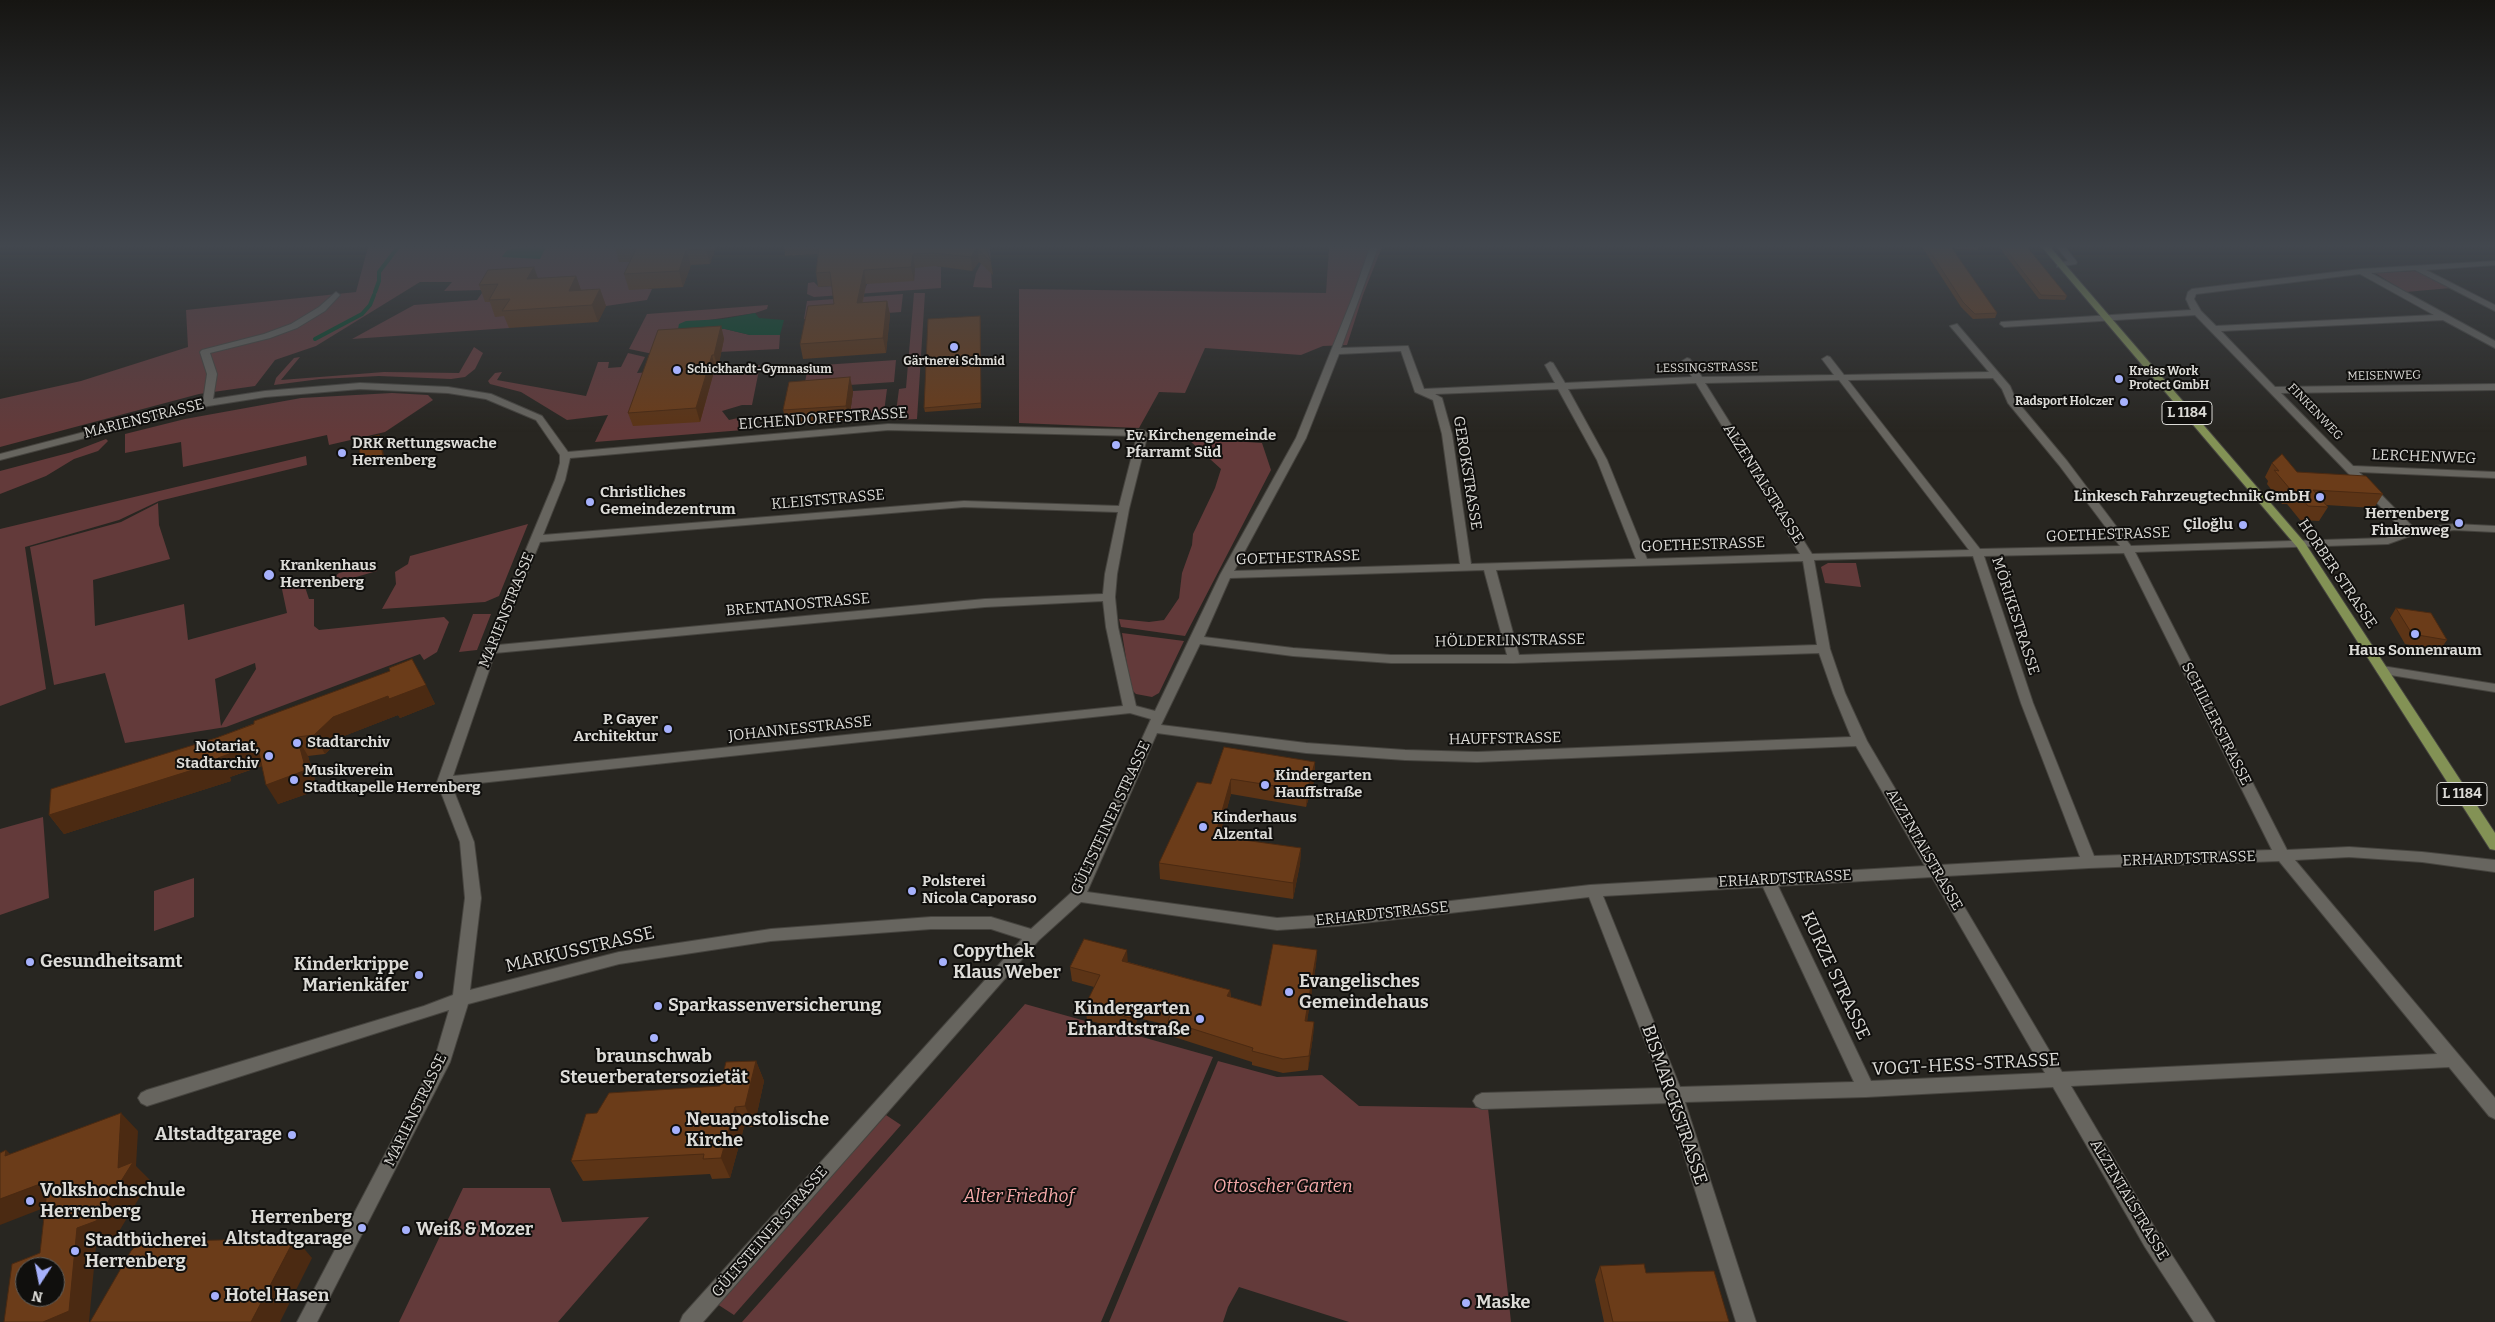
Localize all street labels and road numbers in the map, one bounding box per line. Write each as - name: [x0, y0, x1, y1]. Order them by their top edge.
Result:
- street label: LESSINGSTRASSE: [1656, 360, 1758, 376]
- street label: MEISENWEG: [2347, 368, 2421, 384]
- street label: FINKENWEG: [2284, 381, 2346, 443]
- street label: MARIENSTRASSE: [82, 395, 206, 443]
- road number: L 1184: [2162, 402, 2212, 424]
- street label: EICHENDORFFSTRASSE: [738, 404, 908, 434]
- street label: GEROKSTRASSE: [1449, 415, 1485, 531]
- street label: ALZENTALSTRASSE: [1719, 421, 1807, 547]
- street label: LERCHENWEG: [2371, 446, 2477, 468]
- street label: KLEISTSTRASSE: [771, 486, 885, 514]
- street label: HORBER STRASSE: [2294, 516, 2380, 632]
- street label: GOETHESTRASSE: [2045, 524, 2171, 546]
- street label: GOETHESTRASSE: [1640, 534, 1766, 556]
- street label: GOETHESTRASSE: [1235, 547, 1361, 569]
- street label: MARIENSTRASSE: [476, 550, 538, 670]
- street label: MÖRIKESTRASSE: [1987, 555, 2043, 677]
- street label: BRENTANOSTRASSE: [725, 590, 871, 620]
- street label: HÖLDERLINSTRASSE: [1435, 631, 1585, 651]
- street label: SCHILLERSTRASSE: [2177, 659, 2255, 789]
- street label: JOHANNESSTRASSE: [728, 713, 872, 745]
- street label: HAUFFSTRASSE: [1448, 729, 1562, 749]
- street label: GÜLTSTEINER STRASSE: [1067, 738, 1155, 898]
- road number: L 1184: [2437, 782, 2487, 806]
- street label: ALZENTALSTRASSE: [1882, 786, 1966, 914]
- street label: ERHARDTSTRASSE: [2122, 848, 2256, 870]
- street label: ERHARDTSTRASSE: [1718, 867, 1852, 891]
- street label: ERHARDTSTRASSE: [1315, 898, 1449, 930]
- street label: KURZE STRASSE: [1796, 908, 1874, 1044]
- street label: MARKUSSTRASSE: [503, 922, 657, 978]
- street label: BISMARCKSTRASSE: [1637, 1022, 1711, 1188]
- street label: VOGT-HESS-STRASSE: [1871, 1049, 2061, 1081]
- street label: MARIENSTRASSE: [381, 1051, 451, 1169]
- street label: ALZENTALSTRASSE: [2086, 1136, 2172, 1264]
- street label: GÜLTSTEINER STRASSE: [708, 1163, 832, 1301]

